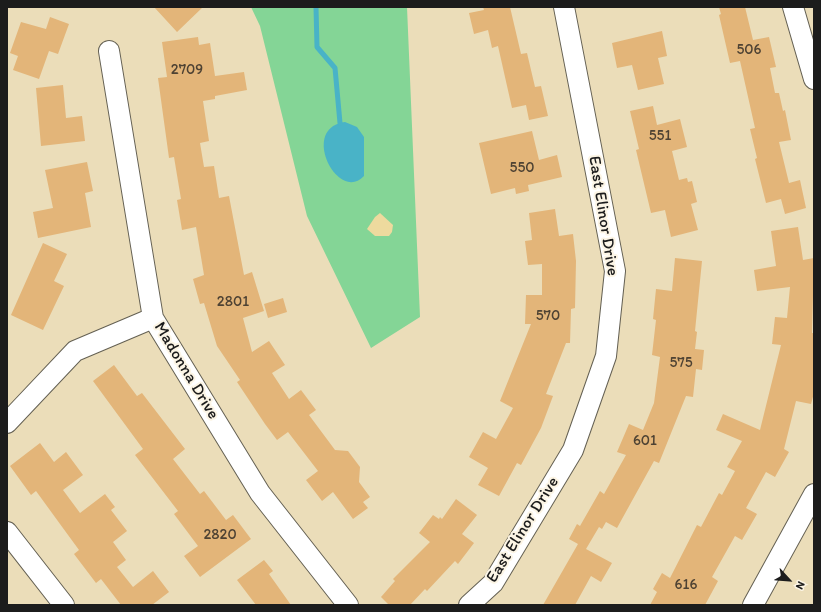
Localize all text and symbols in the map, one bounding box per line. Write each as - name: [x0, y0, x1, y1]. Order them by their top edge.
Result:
- house number: 506: [736, 41, 762, 59]
- house number: 2709: [171, 61, 203, 79]
- house number: 551: [649, 127, 671, 145]
- street label: East Elinor Drive: [583, 155, 623, 277]
- house number: 550: [510, 159, 534, 177]
- house number: 2801: [217, 293, 249, 311]
- house number: 570: [536, 307, 560, 325]
- street label: Madonna Drive: [149, 319, 223, 423]
- house number: 575: [669, 354, 693, 372]
- house number: 601: [633, 432, 657, 450]
- street label: East Elinor Drive: [482, 473, 564, 587]
- house number: 2820: [203, 526, 237, 544]
- north arrow: [769, 560, 809, 600]
- house number: 616: [675, 576, 697, 594]
- text: N: [793, 579, 808, 592]

